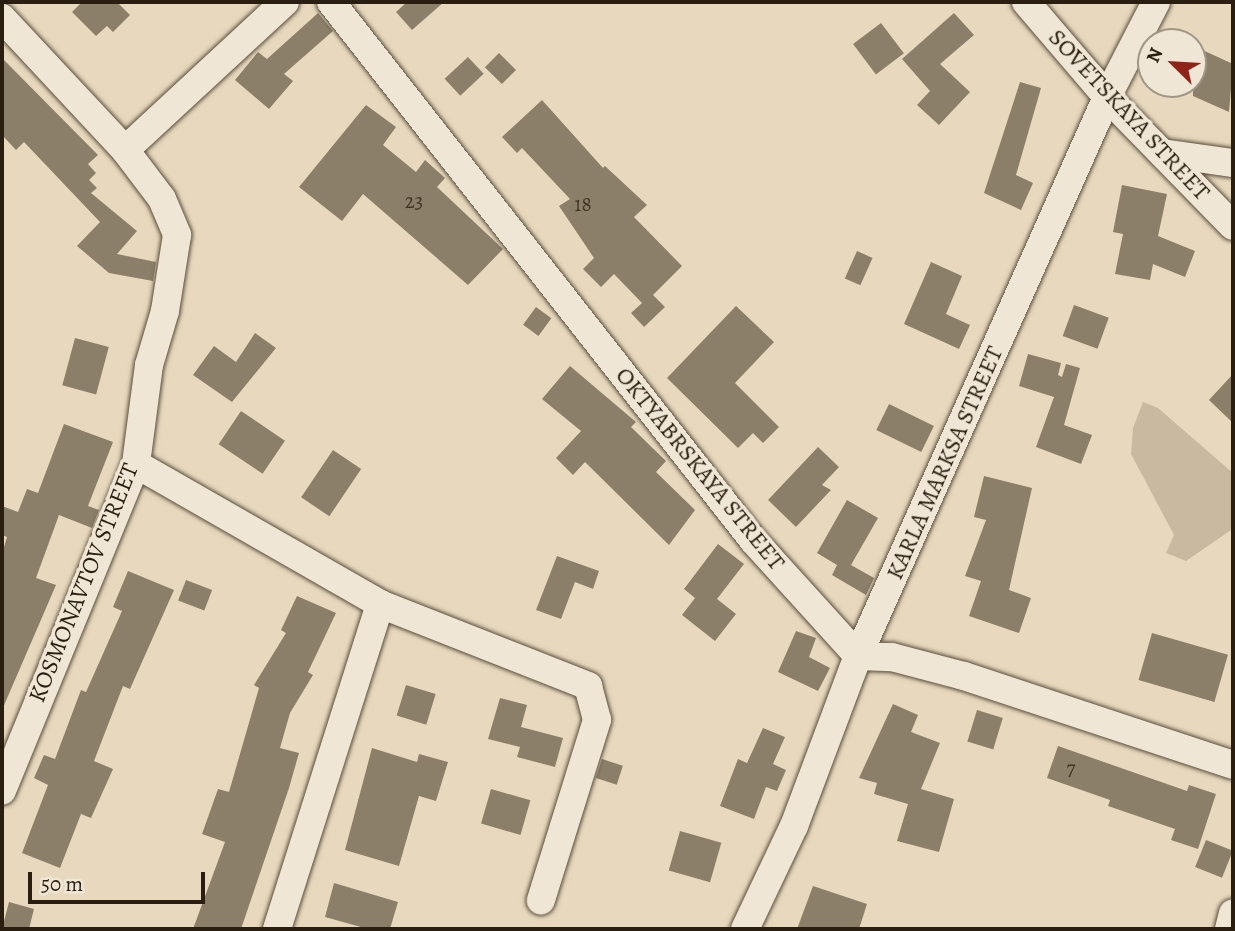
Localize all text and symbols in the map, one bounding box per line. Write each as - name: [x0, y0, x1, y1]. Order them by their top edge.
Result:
- street label: SOVETSKAYA STREET: [1042, 23, 1216, 207]
- north arrow: [1137, 28, 1207, 98]
- text: N: [1140, 44, 1169, 67]
- house number: 23: [405, 188, 423, 214]
- house number: 18: [574, 191, 592, 217]
- street label: KARLA MARKSA STREET: [881, 342, 1009, 584]
- street label: OKTYABRSKAYA STREET: [609, 362, 791, 576]
- street label: KOSMONAVTOV STREET: [23, 459, 145, 707]
- house number: 7: [1067, 755, 1075, 781]
- scale bar: [32, 858, 208, 902]
- text: 50 m: [41, 870, 83, 898]

